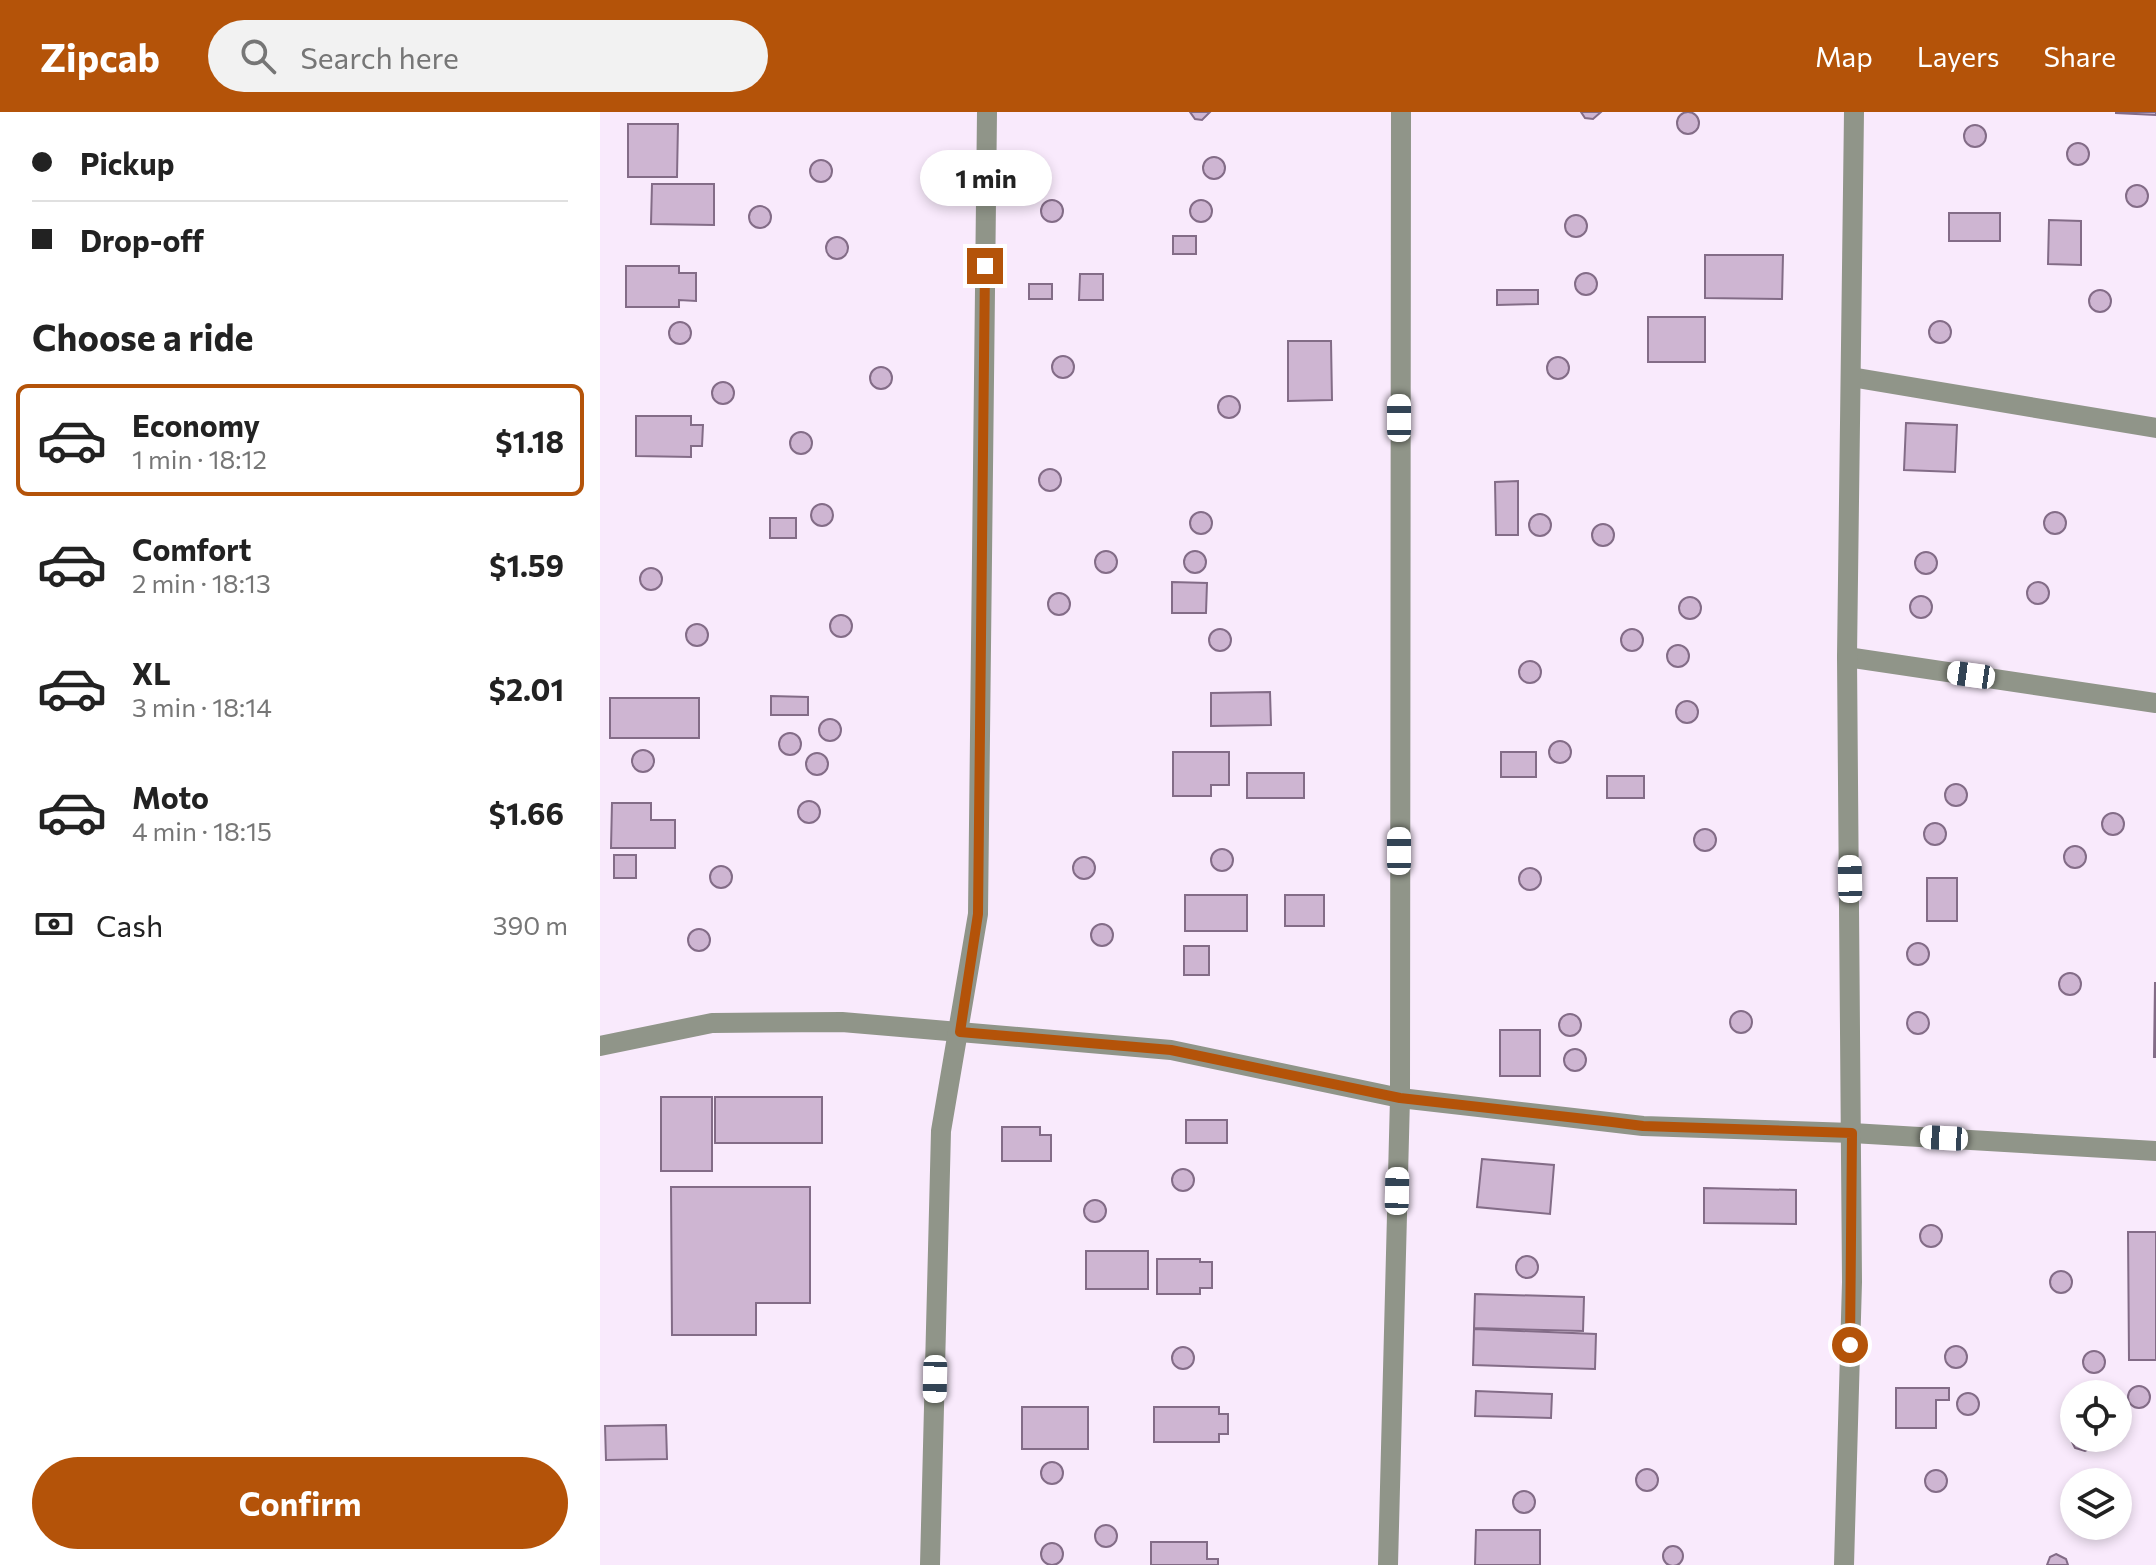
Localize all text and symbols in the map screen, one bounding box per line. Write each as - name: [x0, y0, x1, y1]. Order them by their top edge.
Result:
- search box: [208, 20, 768, 92]
- text: Zipcab: [40, 33, 160, 80]
- icon: search: [236, 34, 280, 78]
- text: Search here: [300, 38, 459, 75]
- text: Map: [1815, 39, 1873, 73]
- text: Layers: [1917, 39, 1999, 73]
- text: Share: [2043, 39, 2116, 73]
- text: Pickup: [80, 144, 174, 181]
- callout: 1 min: [919, 150, 1051, 206]
- text: 1 min: [955, 162, 1017, 193]
- text: Drop-off: [80, 221, 204, 258]
- route end: [967, 248, 1003, 284]
- text: Choose a ride: [32, 314, 253, 358]
- car: [1387, 394, 1411, 442]
- icon: car: [36, 404, 108, 476]
- text: Economy: [132, 406, 260, 443]
- text: $1.18: [495, 422, 564, 459]
- text: 1 min · 18:12: [132, 443, 267, 474]
- icon: car: [36, 528, 108, 600]
- text: Comfort: [132, 530, 251, 567]
- text: $1.59: [489, 546, 564, 583]
- text: 2 min · 18:13: [132, 567, 271, 598]
- icon: car: [36, 652, 108, 724]
- text: XL: [132, 654, 171, 691]
- car: [1946, 660, 1996, 690]
- text: $2.01: [489, 670, 564, 707]
- text: 3 min · 18:14: [132, 691, 272, 722]
- icon: car: [36, 776, 108, 848]
- text: Moto: [132, 778, 209, 815]
- text: $1.66: [489, 794, 564, 831]
- text: 4 min · 18:15: [132, 815, 272, 846]
- car: [1387, 827, 1411, 875]
- car: [1838, 855, 1862, 903]
- icon: cash: [32, 902, 76, 946]
- text: Cash: [96, 906, 163, 943]
- text: 390 m: [493, 909, 568, 940]
- car: [1919, 1125, 1969, 1151]
- car: [1385, 1167, 1409, 1215]
- route start: [1832, 1327, 1868, 1363]
- car: [923, 1355, 947, 1403]
- map controls: [2060, 1380, 2132, 1540]
- button: locate: [2060, 1380, 2132, 1452]
- button: Confirm: [32, 1457, 568, 1549]
- button: layers: [2060, 1468, 2132, 1540]

